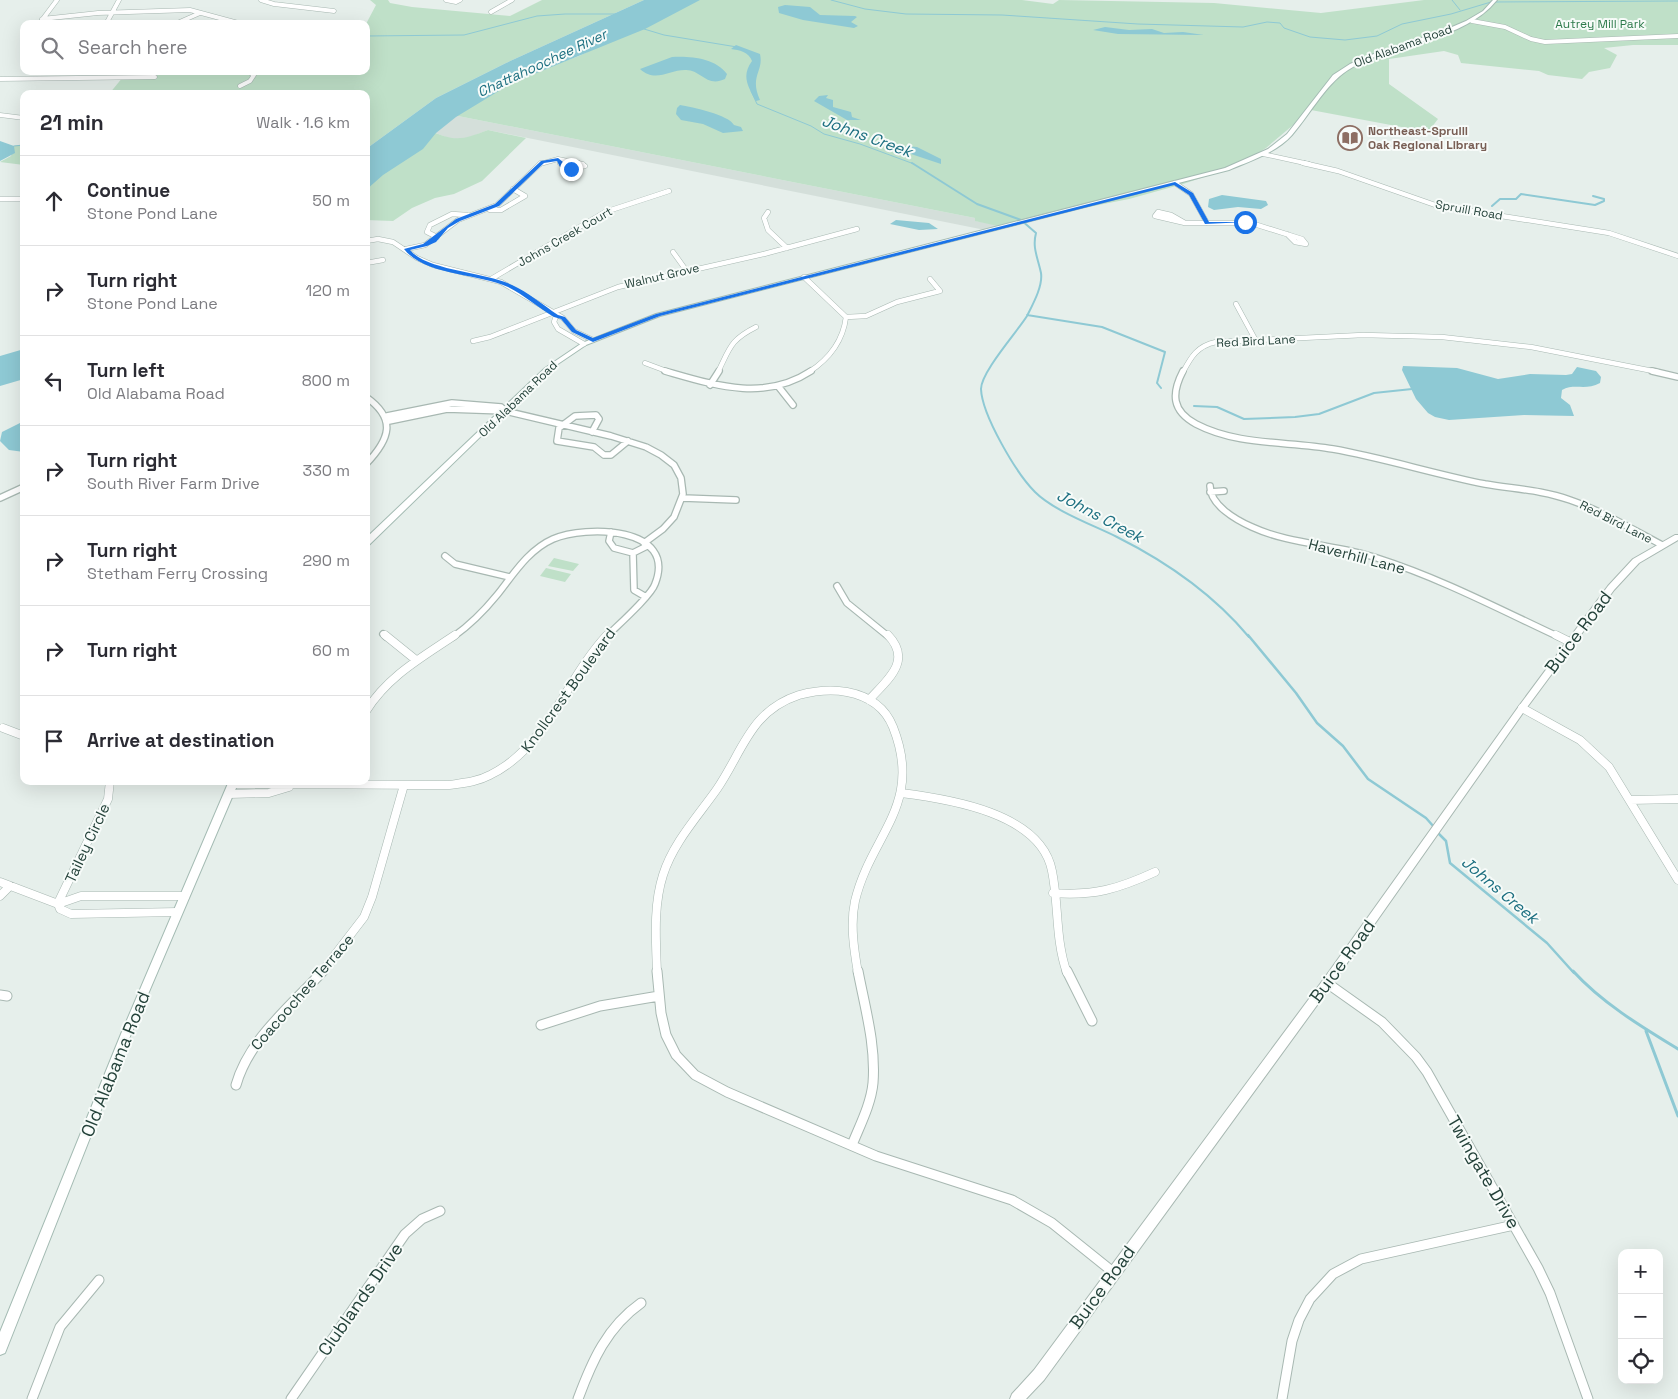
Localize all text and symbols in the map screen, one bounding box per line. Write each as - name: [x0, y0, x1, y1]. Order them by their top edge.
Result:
- park label: Autrey Mill Park: [1555, 16, 1645, 32]
- search box: [20, 20, 370, 75]
- street label: Old Alabama Road: [1352, 21, 1454, 71]
- water label: Chattahoochee River: [474, 24, 611, 101]
- icon: search: [38, 34, 66, 62]
- text: Search here: [78, 35, 188, 60]
- text: 21 min: [40, 109, 104, 136]
- water label: Johns Creek: [819, 110, 917, 163]
- text: Walk · 1.6 km: [256, 112, 350, 133]
- place label: Northeast-Spruill Oak Regional Library: [1368, 123, 1487, 153]
- library icon: Northeast-Spruill Oak Regional Library: [1337, 125, 1363, 151]
- route end: [560, 158, 583, 181]
- text: Continue: [87, 178, 170, 203]
- icon: ahead: [40, 187, 68, 215]
- text: 50 m: [312, 190, 350, 211]
- street label: Spruill Road: [1434, 196, 1504, 224]
- text: Stone Pond Lane: [87, 203, 218, 224]
- street label: Johns Creek Court: [515, 203, 615, 271]
- route start: [1234, 211, 1257, 234]
- street label: Walnut Grove: [623, 260, 701, 292]
- text: Turn right: [87, 268, 177, 293]
- icon: right: [40, 277, 68, 305]
- text: 120 m: [306, 280, 350, 301]
- text: Stone Pond Lane: [87, 293, 218, 314]
- street label: Red Bird Lane: [1216, 331, 1296, 351]
- street label: Old Alabama Road: [475, 357, 561, 441]
- text: Turn left: [87, 358, 165, 383]
- icon: left: [40, 367, 68, 395]
- text: 800 m: [302, 370, 350, 391]
- text: Old Alabama Road: [87, 383, 225, 404]
- text: Turn right: [87, 448, 177, 473]
- icon: right: [40, 457, 68, 485]
- text: 330 m: [303, 460, 350, 481]
- text: South River Farm Drive: [87, 473, 260, 494]
- water label: Johns Creek: [1053, 484, 1149, 549]
- street label: Red Bird Lane: [1577, 497, 1655, 547]
- street label: Haverhill Lane: [1307, 534, 1408, 578]
- text: Turn right: [87, 538, 177, 563]
- icon: right: [40, 547, 68, 575]
- text: 290 m: [302, 550, 350, 571]
- text: Stetham Ferry Crossing: [87, 563, 268, 584]
- street label: Buice Road: [1539, 586, 1617, 678]
- street label: Knollcrest Boulevard: [517, 624, 619, 756]
- icon: right: [40, 637, 68, 665]
- text: Turn right: [87, 638, 177, 663]
- text: 60 m: [312, 640, 350, 661]
- icon: arrive: [40, 727, 68, 755]
- text: Arrive at destination: [87, 728, 275, 753]
- street label: Tailey Circle: [60, 800, 114, 886]
- water label: Johns Creek: [1457, 852, 1545, 930]
- street label: Buice Road: [1304, 915, 1380, 1007]
- street label: Coacoochee Terrace: [246, 930, 358, 1054]
- street label: Old Alabama Road: [75, 988, 155, 1140]
- street label: Twingate Drive: [1442, 1111, 1526, 1233]
- street label: Clublands Drive: [312, 1238, 408, 1360]
- street label: Buice Road: [1064, 1241, 1140, 1333]
- map controls: [1618, 1249, 1663, 1384]
- button: +: [1618, 1249, 1663, 1294]
- button: −: [1618, 1294, 1663, 1339]
- button: locate: [1618, 1339, 1663, 1384]

